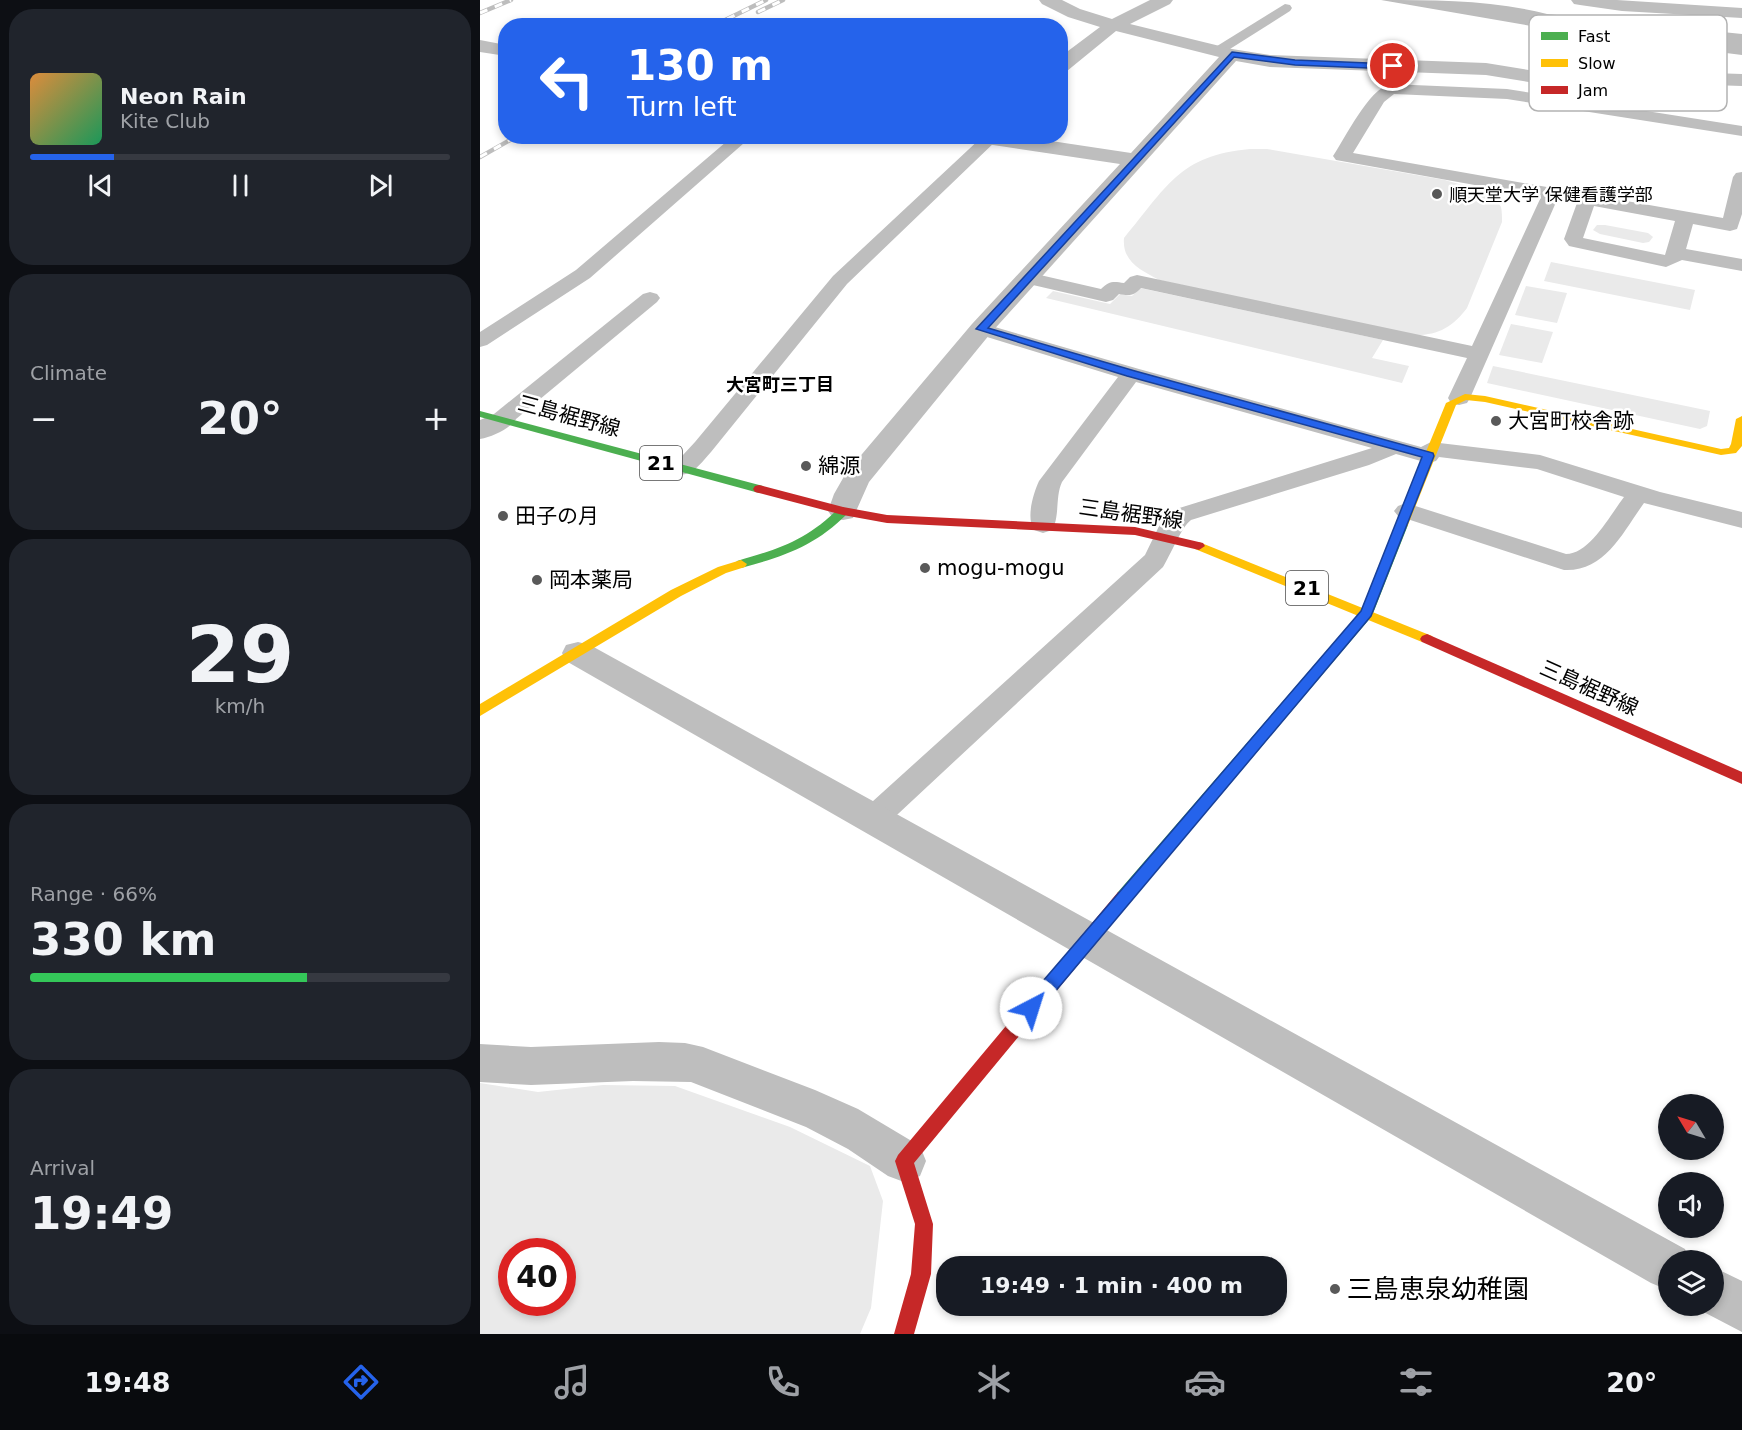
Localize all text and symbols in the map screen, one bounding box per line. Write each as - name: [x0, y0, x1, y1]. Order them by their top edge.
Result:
- legend: [1529, 15, 1727, 111]
- text: Fast: [1578, 27, 1610, 46]
- pin: [1367, 40, 1418, 91]
- text: 130 m: [627, 41, 773, 90]
- icon: left: [528, 42, 606, 120]
- icon: arrive: [1376, 49, 1409, 82]
- text: Slow: [1578, 54, 1615, 73]
- text: Jam: [1577, 81, 1608, 100]
- text: Neon Rain: [120, 84, 247, 109]
- text: Turn left: [627, 91, 737, 122]
- text: Kite Club: [120, 109, 210, 133]
- icon: previous: [84, 169, 117, 202]
- icon: pause: [224, 169, 257, 202]
- icon: next: [364, 169, 397, 202]
- place label: 順天堂大学 保健看護学部: [1449, 184, 1653, 205]
- marker: 順天堂大学 保健看護学部: [1430, 187, 1444, 201]
- text: Climate: [30, 361, 107, 385]
- district label: 大宮町三丁目: [726, 374, 834, 395]
- street label: 三島裾野線: [515, 391, 623, 441]
- text: 20°: [197, 392, 283, 445]
- text: −: [30, 399, 58, 438]
- text: +: [422, 399, 450, 438]
- place label: 大宮町校舎跡: [1508, 409, 1634, 433]
- marker: 大宮町校舎跡: [1489, 414, 1503, 428]
- road number: 21: [640, 446, 682, 480]
- place label: 綿源: [818, 454, 860, 478]
- marker: 綿源: [799, 459, 813, 473]
- street label: 三島裾野線: [1077, 495, 1185, 533]
- place label: 田子の月: [515, 504, 599, 528]
- marker: 田子の月: [496, 509, 510, 523]
- place label: mogu-mogu: [937, 556, 1064, 580]
- marker: mogu-mogu: [918, 561, 932, 575]
- place label: 岡本薬局: [549, 568, 633, 592]
- road number: 21: [1286, 571, 1328, 605]
- marker: 岡本薬局: [530, 573, 544, 587]
- text: 29: [186, 610, 294, 700]
- street label: 三島裾野線: [1536, 656, 1642, 720]
- text: km/h: [215, 694, 265, 718]
- text: Range · 66%: [30, 882, 157, 906]
- text: 330 km: [30, 913, 216, 966]
- position arrow: [999, 976, 1063, 1040]
- north arrow: [1658, 1094, 1724, 1160]
- map controls: [1658, 1094, 1724, 1316]
- text: Arrival: [30, 1156, 95, 1180]
- button: sound: [1658, 1172, 1724, 1238]
- text: 19:49: [30, 1187, 173, 1240]
- speed limit sign: 40: [498, 1238, 576, 1316]
- button: layers: [1658, 1250, 1724, 1316]
- text: 19:49 · 1 min · 400 m: [980, 1273, 1243, 1298]
- place label: 三島恵泉幼稚園: [1347, 1274, 1529, 1304]
- marker: 三島恵泉幼稚園: [1328, 1282, 1342, 1296]
- icon: directions: [340, 1361, 382, 1403]
- icon: music: [551, 1361, 593, 1403]
- icon: phone: [762, 1361, 804, 1403]
- icon: climate: [973, 1361, 1015, 1403]
- icon: car: [1184, 1361, 1226, 1403]
- icon: filters: [1395, 1361, 1437, 1403]
- text: 19:48: [85, 1367, 171, 1398]
- text: 20°: [1606, 1367, 1657, 1398]

